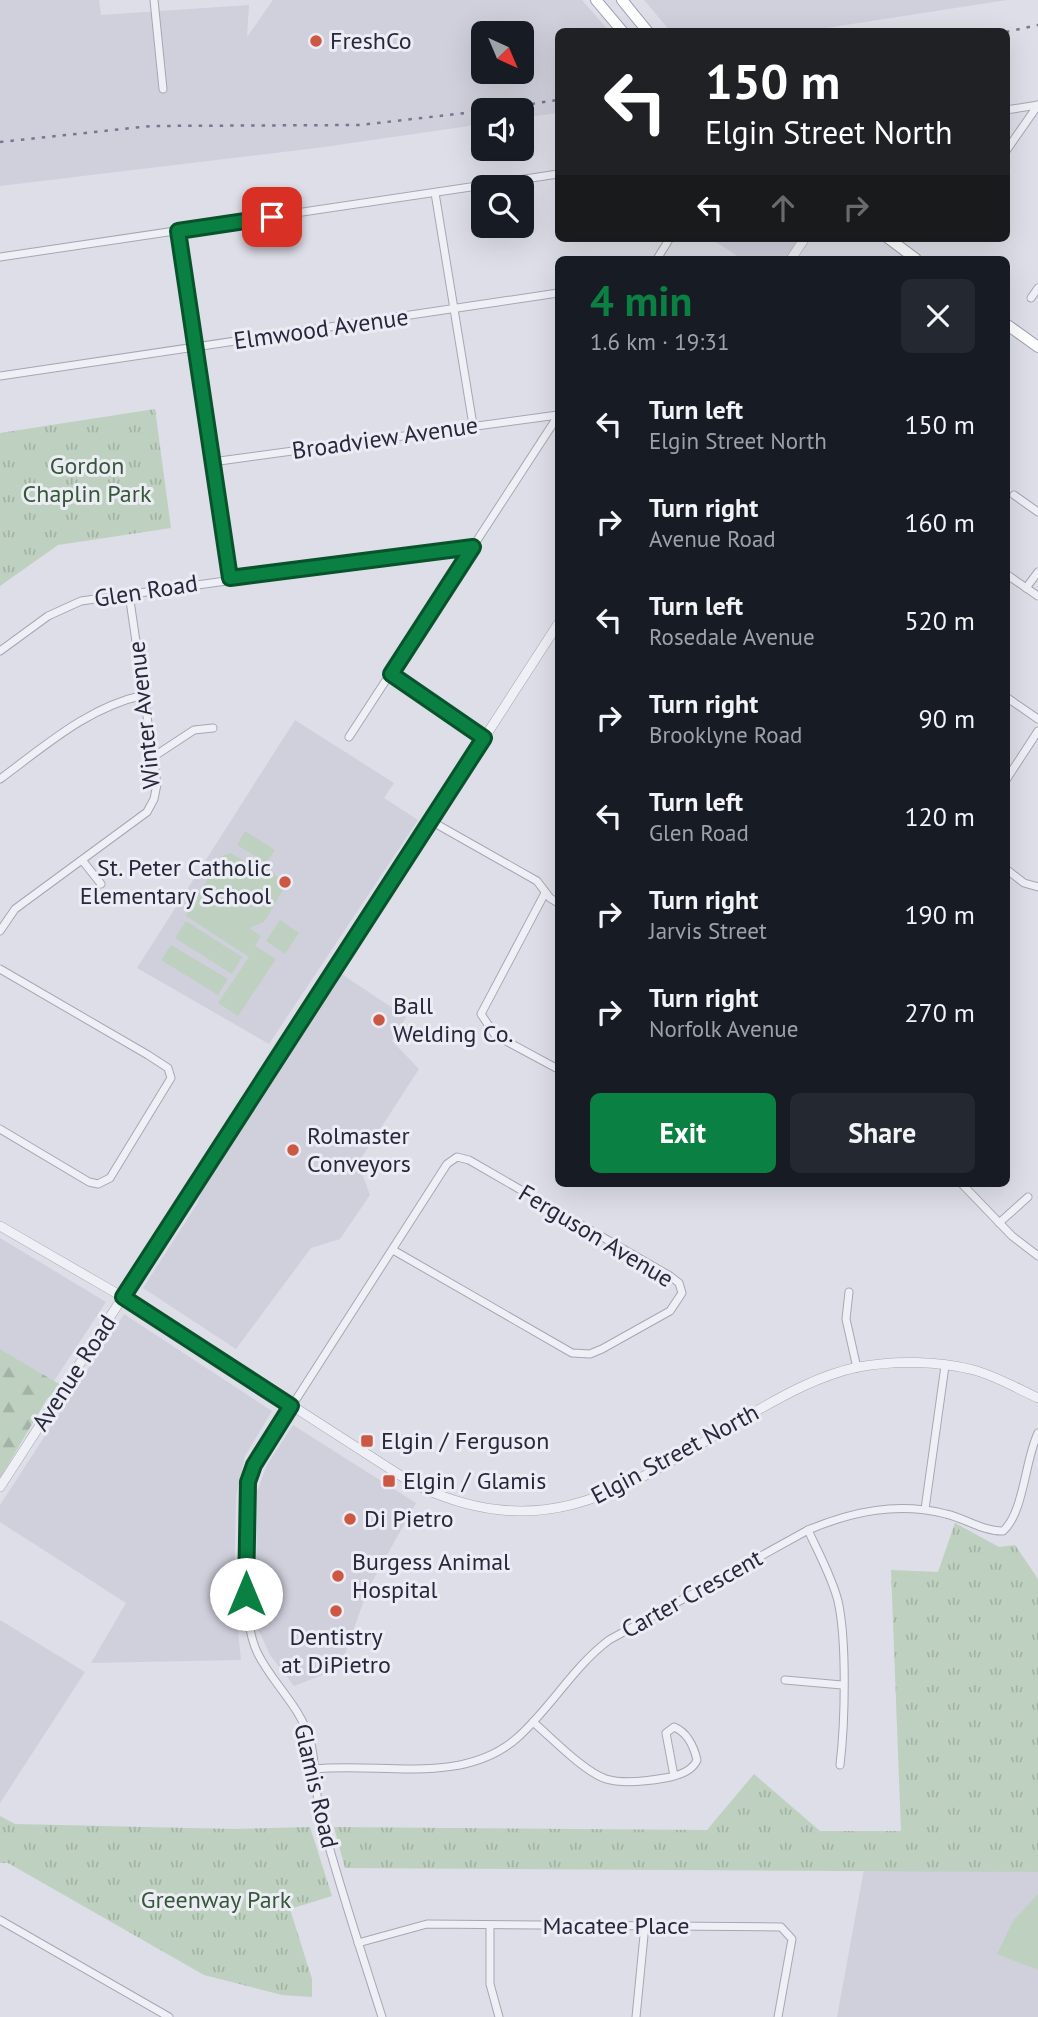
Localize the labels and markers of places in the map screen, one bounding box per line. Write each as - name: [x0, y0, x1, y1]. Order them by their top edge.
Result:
- place label: FreshCo: [330, 25, 412, 56]
- marker: FreshCo: [308, 33, 324, 49]
- pin: [242, 187, 302, 247]
- place label: St. Peter Catholic Elementary School: [80, 852, 271, 911]
- marker: St. Peter Catholic Elementary School: [277, 874, 293, 890]
- place label: Ball Welding Co.: [393, 990, 513, 1049]
- marker: Ball Welding Co.: [371, 1012, 387, 1028]
- place label: Rolmaster Conveyors: [307, 1120, 411, 1179]
- marker: Rolmaster Conveyors: [285, 1142, 301, 1158]
- place label: Elgin / Ferguson: [381, 1425, 549, 1456]
- marker: Elgin / Ferguson: [359, 1433, 375, 1449]
- place label: Elgin / Glamis: [403, 1465, 546, 1496]
- marker: Elgin / Glamis: [381, 1473, 397, 1489]
- place label: Di Pietro: [364, 1503, 454, 1534]
- marker: Di Pietro: [342, 1511, 358, 1527]
- place label: Burgess Animal Hospital: [352, 1546, 510, 1605]
- marker: Burgess Animal Hospital: [330, 1568, 346, 1584]
- marker: Dentistry at DiPietro: [328, 1603, 344, 1619]
- place label: Dentistry at DiPietro: [281, 1621, 391, 1680]

